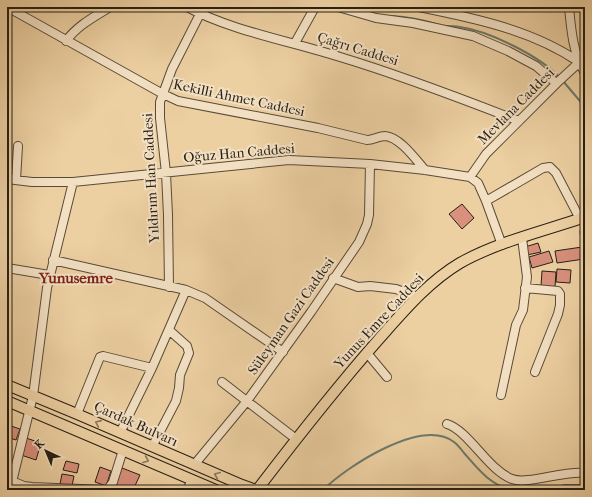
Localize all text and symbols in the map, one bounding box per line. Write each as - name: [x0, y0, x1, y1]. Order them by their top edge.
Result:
- street label: Çağrı Caddesi: [315, 29, 401, 69]
- street label: Mevlana Caddesi: [474, 64, 558, 148]
- street label: Kekilli Ahmet Caddesi: [172, 76, 306, 120]
- street label: Yıldırım Han Caddesi: [139, 113, 163, 244]
- street label: Oğuz Han Caddesi: [183, 140, 295, 166]
- street label: Süleyman Gazi Caddesi: [244, 254, 338, 378]
- district label: Yunusemre: [38, 269, 114, 287]
- street label: Yunus Emre Caddesi: [330, 270, 427, 373]
- street label: Çardak Bulvarı: [91, 398, 181, 450]
- one-way arrow: [95, 420, 102, 428]
- north arrow: [26, 431, 66, 471]
- text: K: [32, 436, 48, 452]
- one-way arrow: [142, 455, 149, 463]
- one-way arrow: [214, 471, 221, 479]

